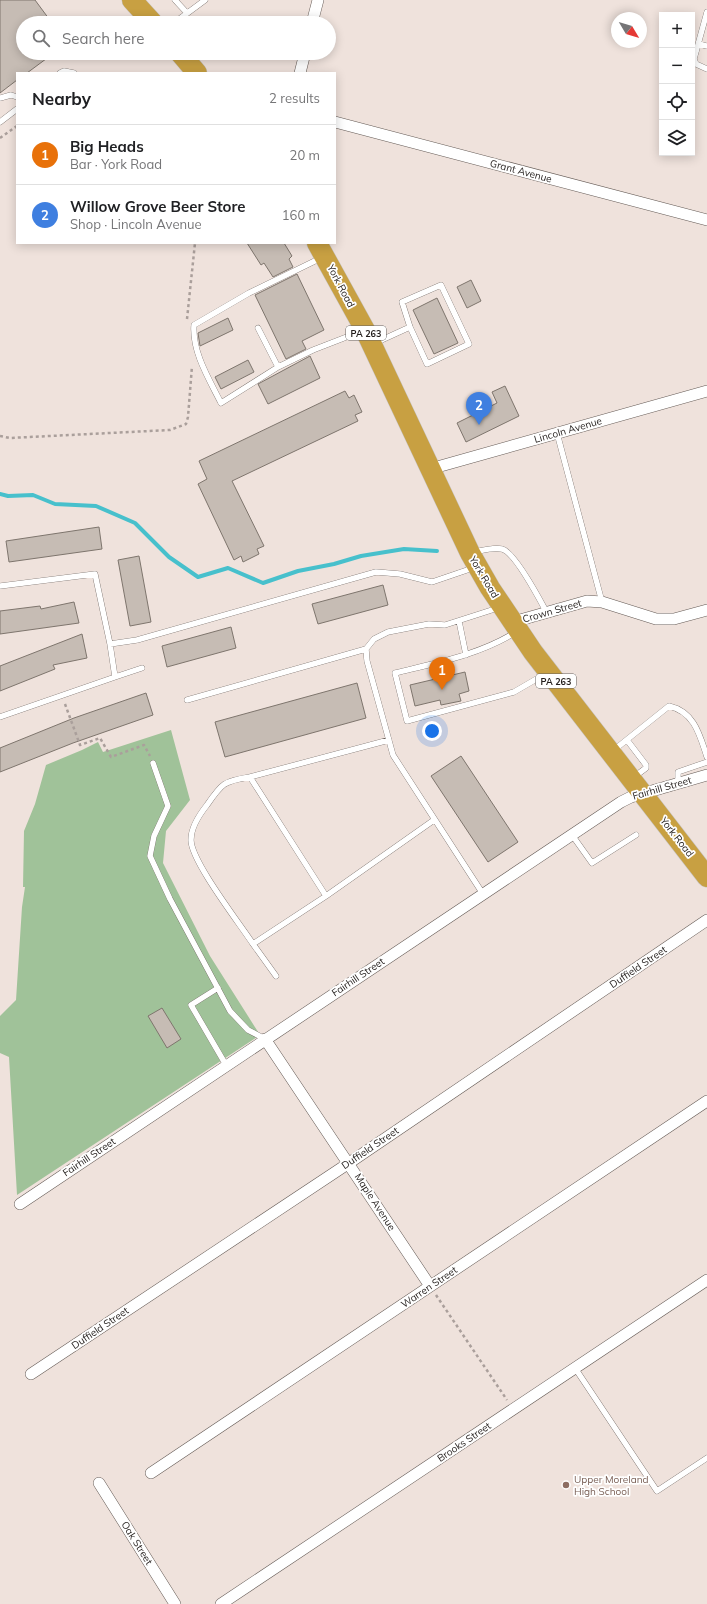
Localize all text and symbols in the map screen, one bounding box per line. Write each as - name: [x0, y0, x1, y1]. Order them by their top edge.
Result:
- north arrow: [611, 12, 647, 48]
- map controls: [659, 12, 695, 156]
- button: +: [659, 12, 695, 48]
- search box: [16, 16, 336, 60]
- icon: search: [30, 27, 52, 49]
- text: Search here: [62, 29, 144, 48]
- button: −: [659, 48, 695, 84]
- button: locate: [659, 84, 695, 120]
- text: Nearby: [32, 88, 91, 109]
- text: 2 results: [269, 90, 320, 106]
- button: layers: [659, 120, 695, 156]
- text: Big Heads: [70, 137, 144, 156]
- text: 1: [41, 147, 49, 163]
- text: 20 m: [290, 147, 320, 163]
- text: Bar · York Road: [70, 156, 162, 172]
- street label: Grant Avenue: [489, 156, 553, 186]
- text: Willow Grove Beer Store: [70, 197, 245, 216]
- text: 2: [41, 207, 49, 223]
- text: 160 m: [282, 207, 320, 223]
- text: Shop · Lincoln Avenue: [70, 216, 202, 232]
- street label: York Road: [324, 261, 358, 310]
- road number: PA 263: [346, 326, 386, 340]
- pin: 2: [466, 392, 492, 425]
- street label: Lincoln Avenue: [533, 414, 603, 446]
- street label: York Road: [466, 553, 502, 600]
- street label: Crown Street: [521, 596, 584, 626]
- pin: 1: [429, 657, 455, 690]
- road number: PA 263: [536, 674, 576, 688]
- your location: [422, 721, 442, 741]
- street label: Fairhill Street: [631, 773, 693, 803]
- street label: York Road: [657, 814, 697, 859]
- street label: Duffield Street: [607, 943, 670, 991]
- street label: Fairhill Street: [329, 954, 387, 999]
- street label: Duffield Street: [339, 1124, 402, 1172]
- street label: Fairhill Street: [60, 1134, 118, 1179]
- street label: Maple Avenue: [352, 1171, 398, 1233]
- street label: Warren Street: [398, 1263, 460, 1311]
- street label: Duffield Street: [69, 1304, 132, 1352]
- street label: Brooks Street: [435, 1419, 494, 1465]
- place label: Upper Moreland High School: [574, 1473, 649, 1498]
- marker: Upper Moreland High School: [561, 1480, 571, 1490]
- street label: Oak Street: [118, 1519, 156, 1568]

